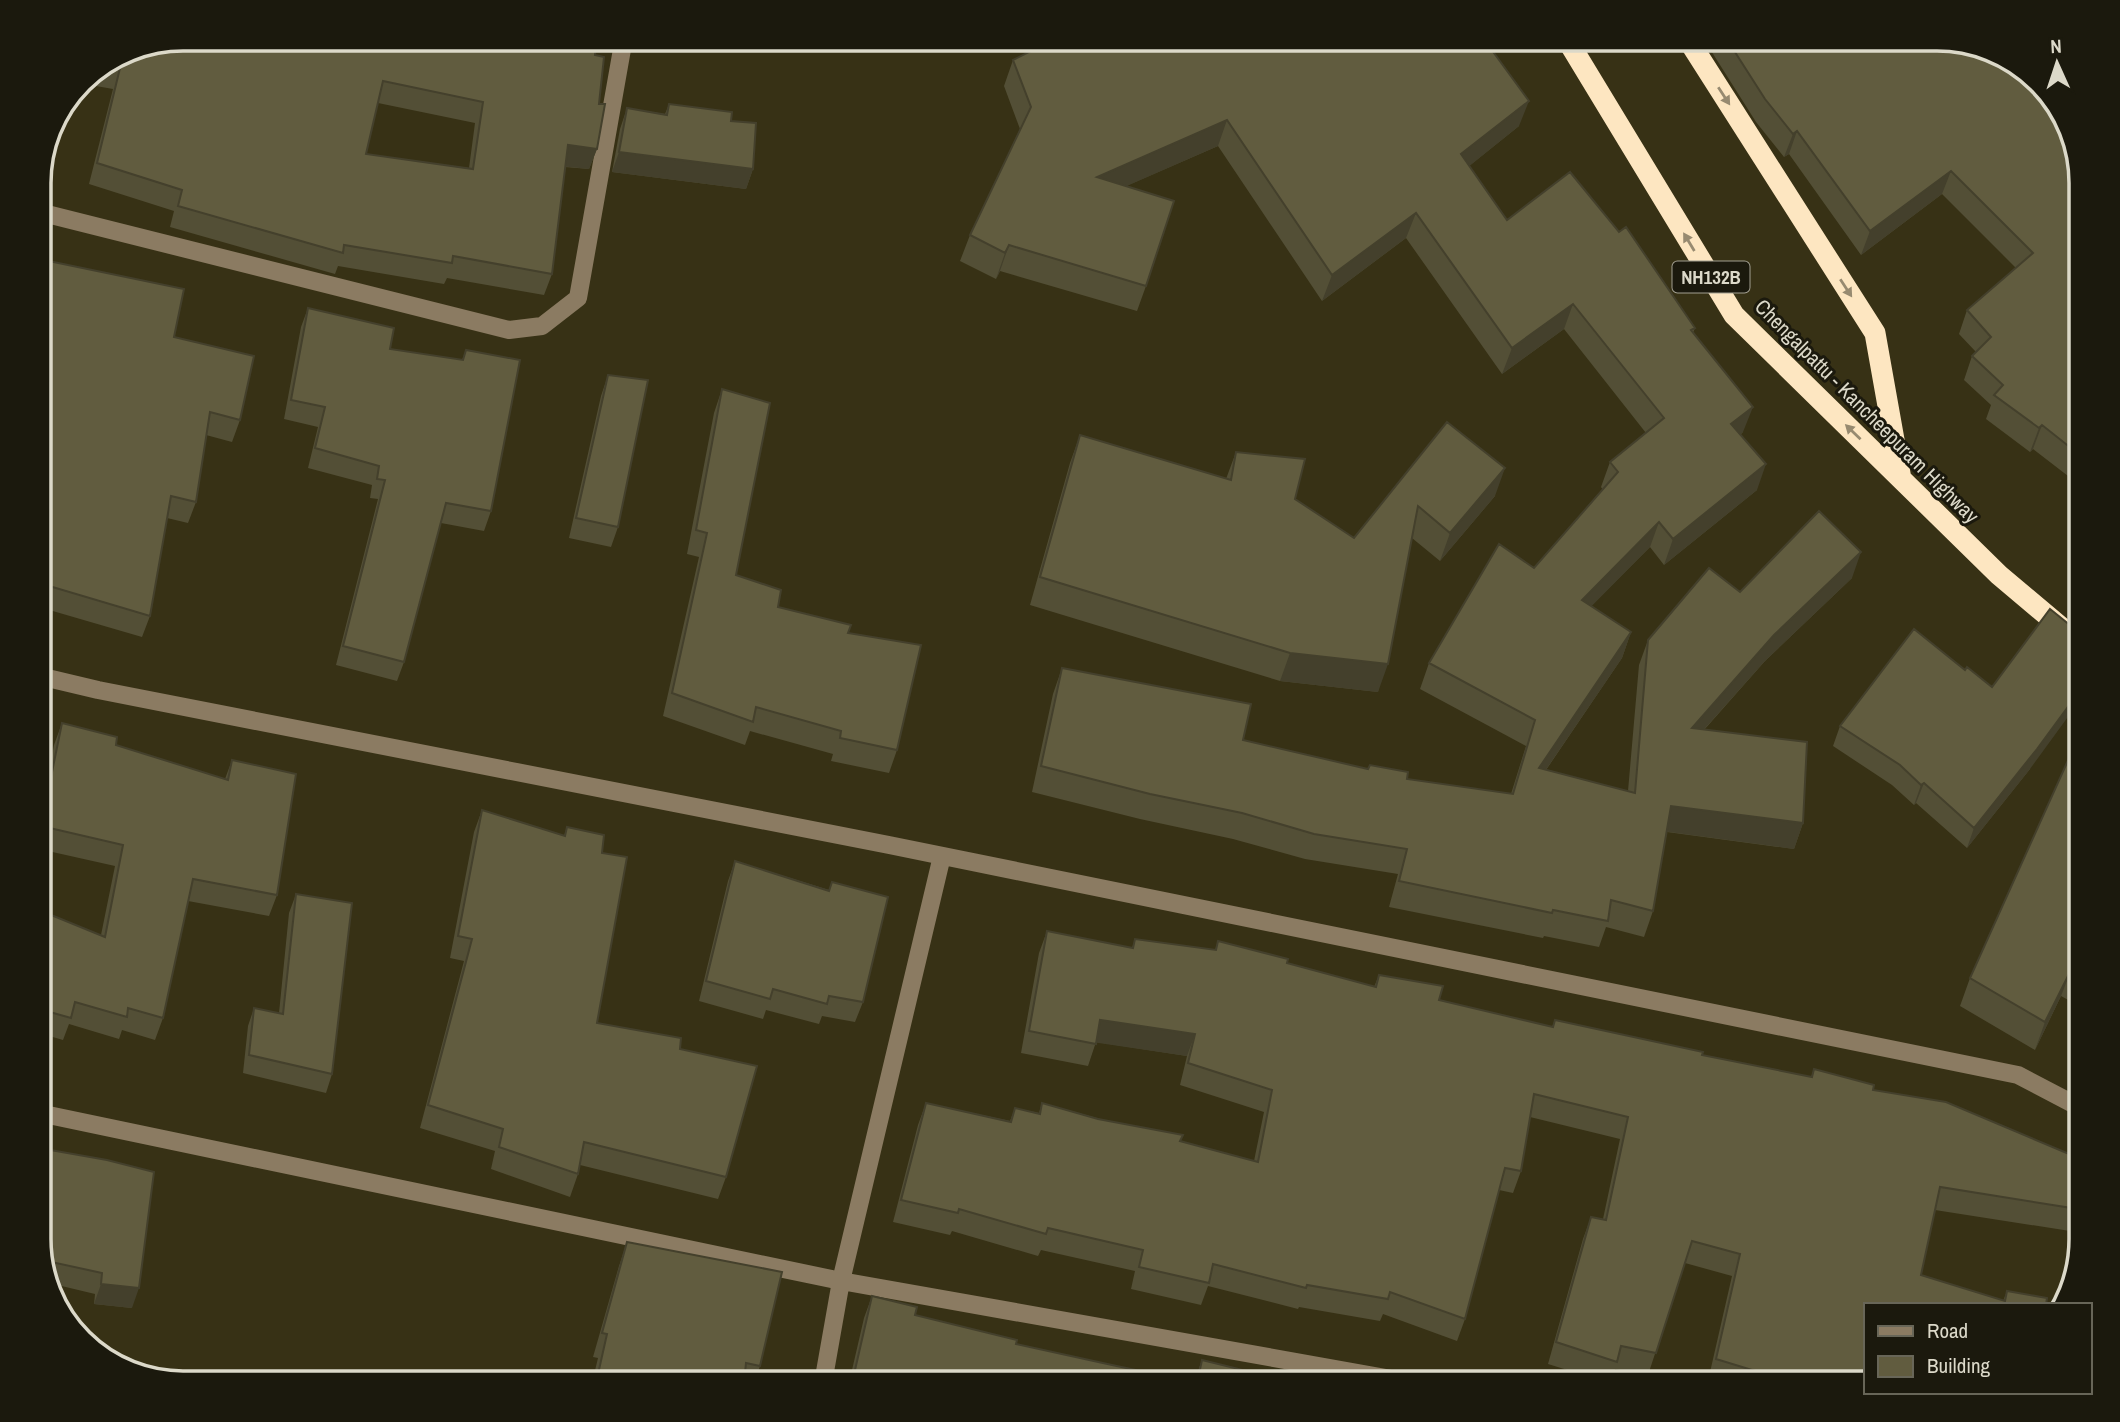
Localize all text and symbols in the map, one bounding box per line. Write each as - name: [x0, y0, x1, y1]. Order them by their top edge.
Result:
- north arrow: [2022, 28, 2092, 98]
- text: N: [2050, 33, 2062, 59]
- one-way arrow: [1717, 86, 1730, 106]
- one-way arrow: [1683, 232, 1696, 251]
- road number: NH132B: [1672, 262, 1750, 292]
- one-way arrow: [1839, 279, 1853, 297]
- street label: Chengalpattu - Kancheepuram Highway: [1748, 292, 1986, 530]
- one-way arrow: [1844, 423, 1861, 440]
- legend: [1864, 1303, 2092, 1394]
- text: Road: [1927, 1316, 1968, 1345]
- text: Building: [1927, 1351, 1991, 1380]

